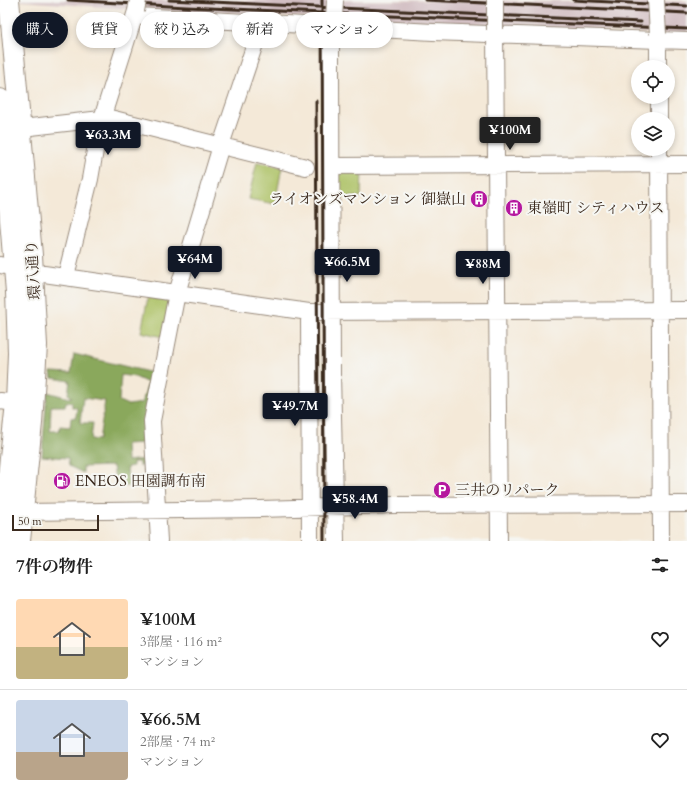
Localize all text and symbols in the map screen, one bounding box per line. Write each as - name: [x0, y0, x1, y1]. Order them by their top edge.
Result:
- chip: 購入: [12, 12, 68, 48]
- chip: 賃貸: [76, 12, 132, 48]
- chip: 絞り込み: [140, 12, 224, 48]
- chip: 新着: [232, 12, 288, 48]
- chip: マンション: [296, 12, 393, 48]
- map controls: [631, 60, 675, 156]
- button: locate: [631, 60, 675, 104]
- button: layers: [631, 112, 675, 156]
- pin: ¥100M: [482, 117, 538, 151]
- text: ¥100M: [489, 121, 531, 139]
- pin: ¥63.3M: [75, 122, 141, 156]
- text: ¥63.3M: [85, 126, 131, 144]
- place label: ライオンズマンション 御嶽山: [269, 189, 466, 209]
- building icon: ライオンズマンション 御嶽山: [469, 189, 489, 209]
- building icon: 東嶺町 シティハウス: [504, 198, 524, 218]
- place label: 東嶺町 シティハウス: [527, 198, 664, 218]
- street label: 環八通り: [21, 239, 45, 301]
- pin: ¥64M: [171, 246, 219, 280]
- pin: ¥66.5M: [314, 249, 380, 283]
- text: ¥64M: [177, 250, 213, 268]
- pin: ¥88M: [459, 251, 507, 285]
- text: ¥66.5M: [324, 253, 370, 271]
- text: ¥88M: [465, 255, 501, 273]
- pin: ¥49.7M: [262, 393, 328, 427]
- text: ¥49.7M: [272, 397, 318, 415]
- fuel station icon: ENEOS 田園調布南: [52, 471, 72, 491]
- place label: ENEOS 田園調布南: [75, 471, 206, 491]
- parking icon: 三井のリパーク: [432, 480, 452, 500]
- place label: 三井のリパーク: [455, 480, 560, 500]
- pin: ¥58.4M: [322, 486, 388, 520]
- text: ¥58.4M: [332, 490, 378, 508]
- scale bar: [12, 513, 99, 532]
- text: 50 m: [18, 514, 42, 529]
- icon: filters: [649, 554, 671, 576]
- text: 7件の物件: [16, 555, 93, 578]
- text: ¥100M: [140, 608, 196, 631]
- icon: home: [48, 615, 96, 663]
- icon: heart: [649, 628, 671, 650]
- text: 3部屋 · 116 m²: [140, 633, 222, 651]
- text: マンション: [140, 653, 204, 671]
- text: ¥66.5M: [140, 708, 201, 731]
- icon: home: [48, 716, 96, 764]
- icon: heart: [649, 729, 671, 751]
- text: 2部屋 · 74 m²: [140, 733, 215, 751]
- text: マンション: [140, 753, 204, 771]

